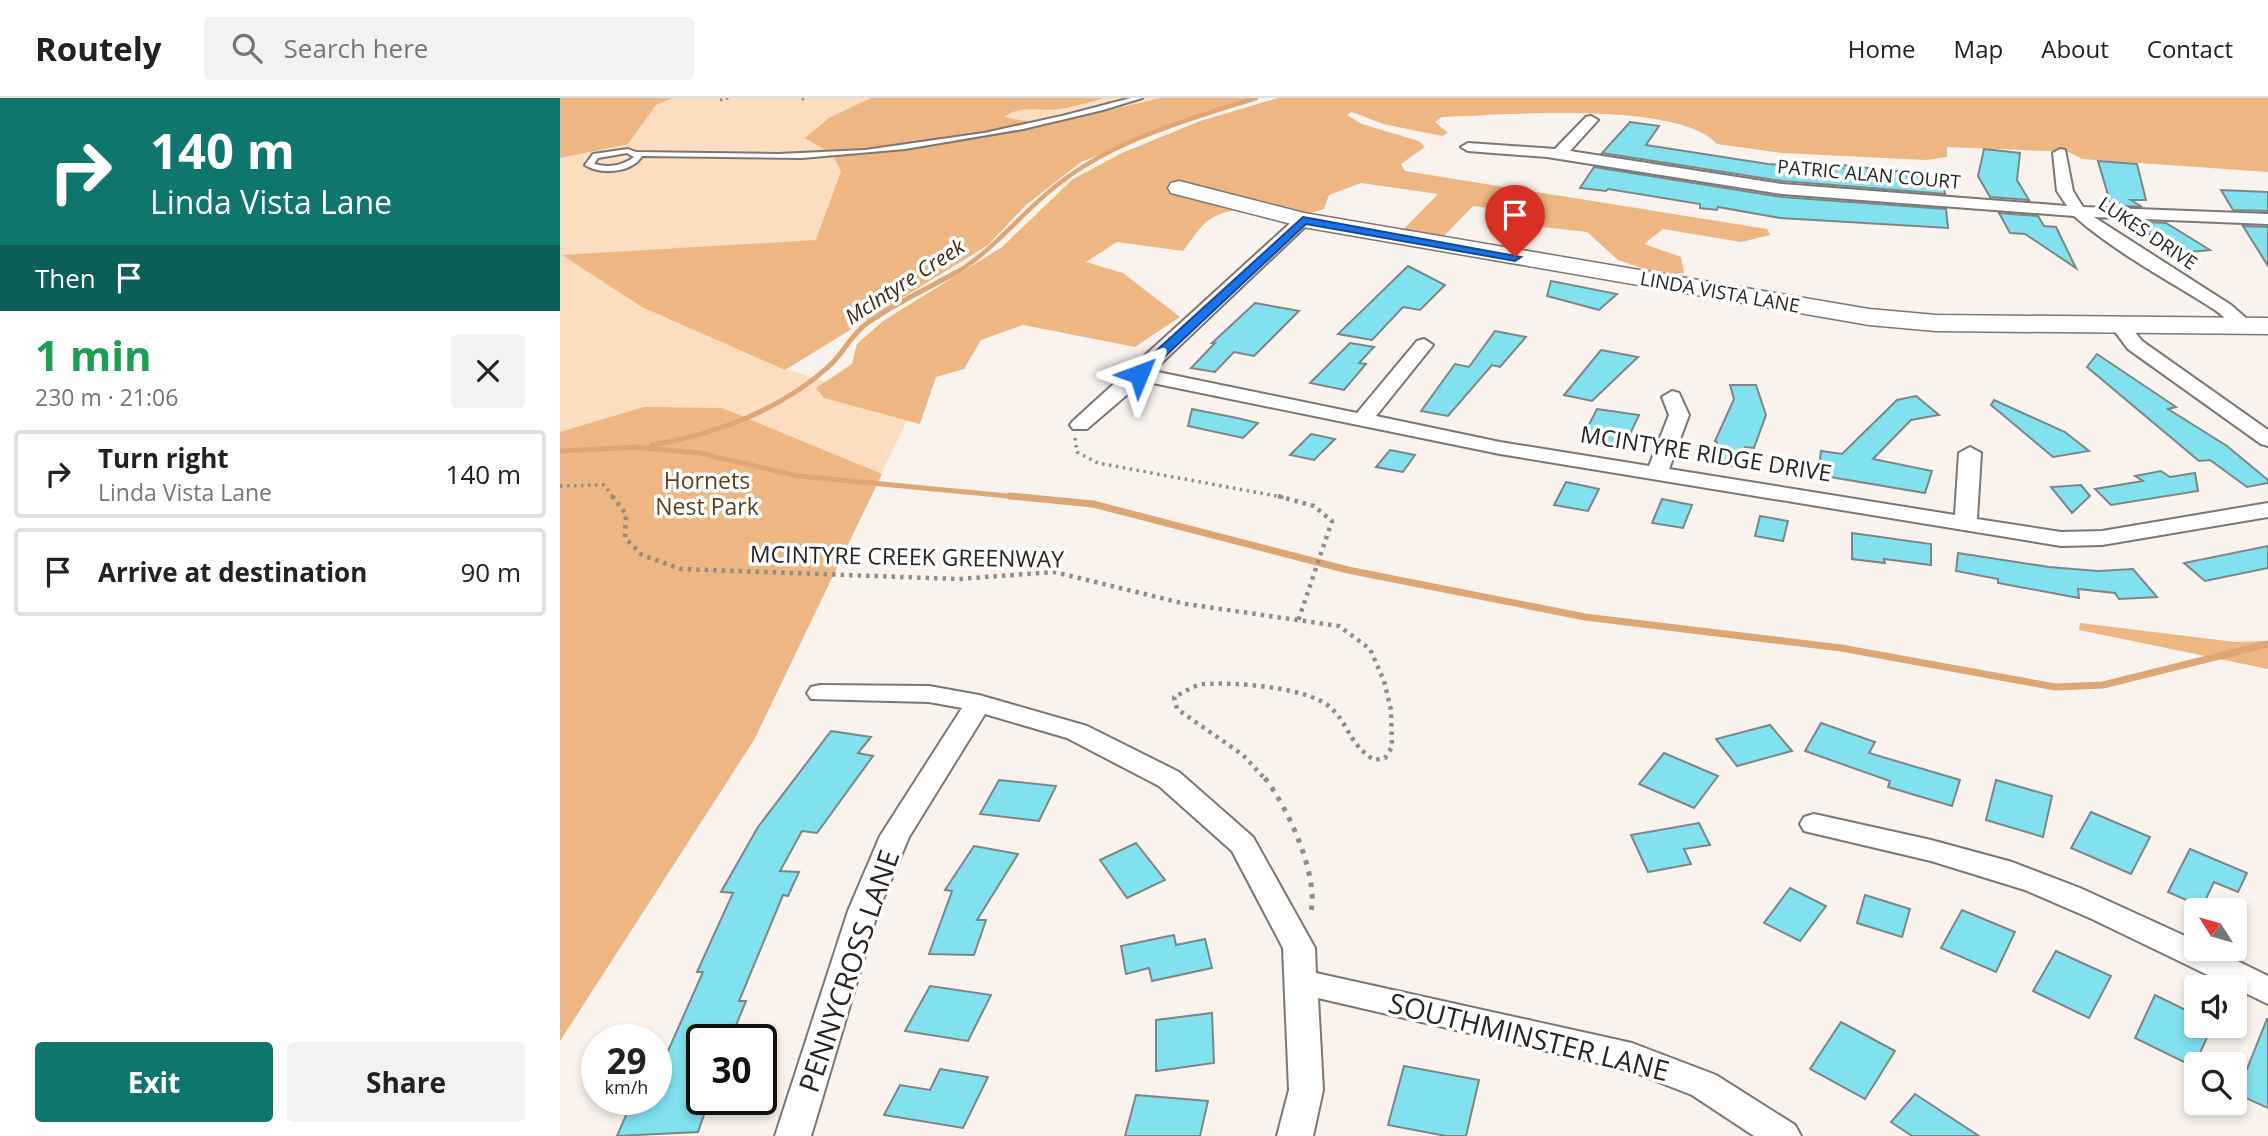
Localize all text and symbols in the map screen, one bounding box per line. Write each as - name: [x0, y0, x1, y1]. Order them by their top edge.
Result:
- search box: [204, 17, 694, 80]
- text: Routely: [35, 26, 162, 71]
- icon: search: [228, 29, 266, 67]
- text: Search here: [284, 30, 428, 66]
- text: Home: [1848, 32, 1916, 65]
- text: Map: [1954, 32, 2003, 65]
- text: About: [2041, 32, 2109, 65]
- text: Contact: [2147, 32, 2233, 65]
- text: 140 m: [150, 117, 295, 183]
- icon: right: [35, 126, 126, 217]
- street label: PATRIC ALAN COURT: [1776, 153, 1962, 195]
- text: Linda Vista Lane: [150, 180, 392, 223]
- pin: [1485, 185, 1545, 257]
- street label: LUKES DRIVE: [2093, 190, 2203, 276]
- icon: arrive: [1496, 196, 1534, 234]
- water label: McIntyre Creek: [839, 232, 970, 330]
- icon: arrive: [110, 259, 148, 297]
- text: Then: [35, 260, 96, 296]
- street label: LINDA VISTA LANE: [1638, 265, 1802, 319]
- text: 1 min: [35, 326, 152, 383]
- button: close: [451, 334, 525, 408]
- position arrow: [1102, 337, 1176, 411]
- text: 230 m · 21:06: [35, 381, 178, 413]
- street label: MCINTYRE RIDGE DRIVE: [1578, 417, 1834, 489]
- text: Turn right: [98, 440, 229, 476]
- icon: right: [39, 455, 77, 493]
- text: 140 m: [446, 456, 521, 492]
- park label: Hornets Nest Park: [655, 464, 759, 522]
- text: Linda Vista Lane: [98, 476, 272, 508]
- street label: MCINTYRE CREEK GREENWAY: [750, 537, 1064, 575]
- icon: arrive: [39, 553, 77, 591]
- text: Arrive at destination: [98, 554, 367, 590]
- text: 90 m: [460, 554, 521, 590]
- street label: PENNYCROSS LANE: [789, 844, 907, 1097]
- north arrow: [2184, 898, 2247, 961]
- map controls: [2184, 898, 2247, 1115]
- button: sound: [2184, 975, 2247, 1038]
- street label: SOUTHMINSTER LANE: [1385, 983, 1673, 1089]
- speed limit sign: 30: [686, 1024, 777, 1115]
- text: 29: [606, 1037, 647, 1084]
- button: Exit: [35, 1042, 273, 1122]
- button: Share: [287, 1042, 525, 1122]
- button: search: [2184, 1052, 2247, 1115]
- text: km/h: [605, 1075, 648, 1099]

